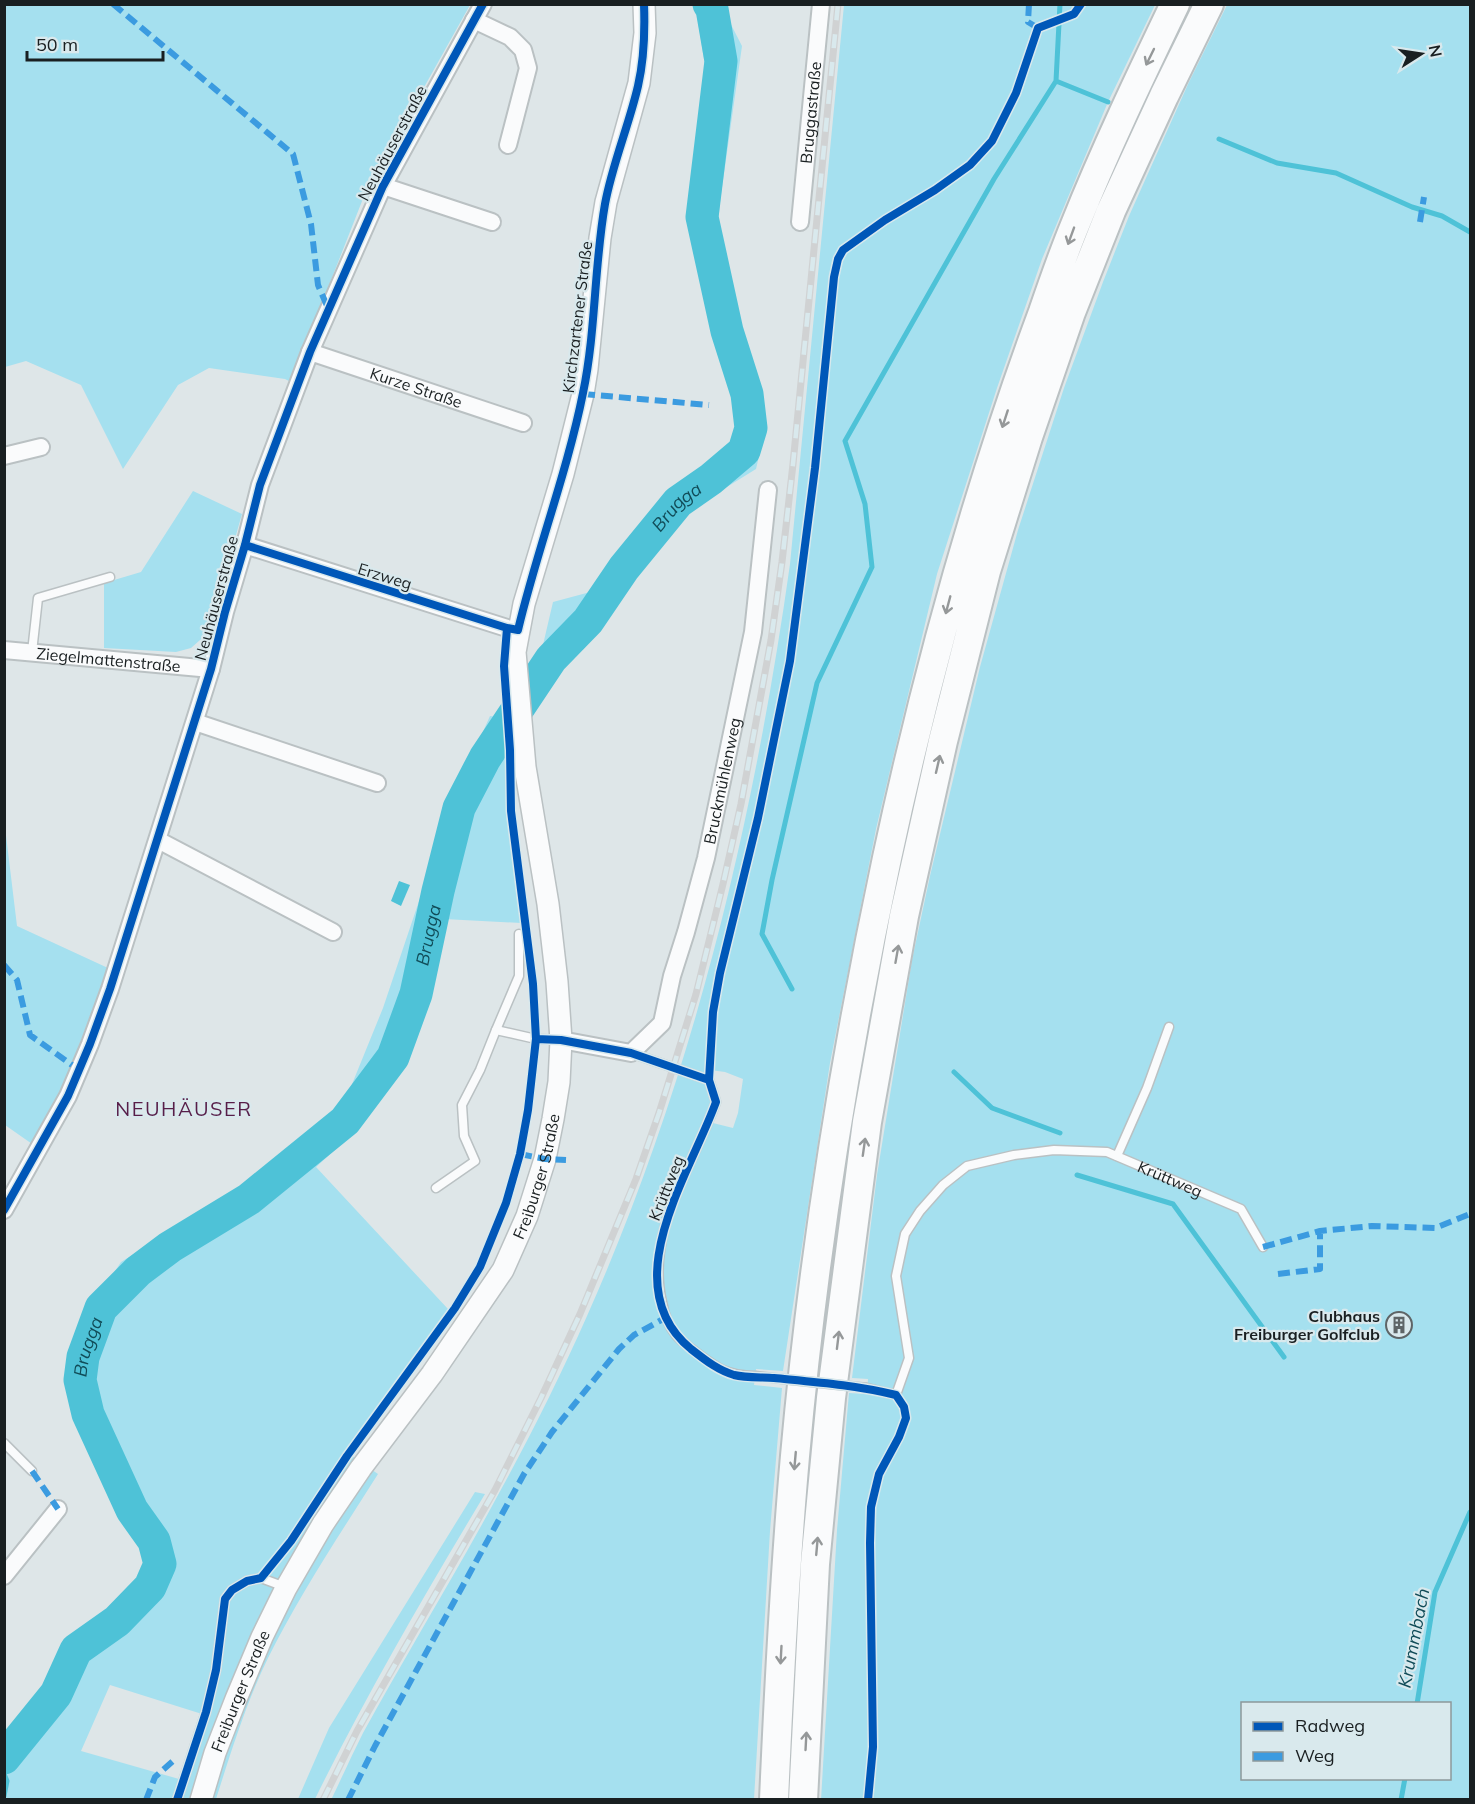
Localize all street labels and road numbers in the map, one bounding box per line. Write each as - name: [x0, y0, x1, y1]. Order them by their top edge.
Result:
- street label: Bruggastraße: [796, 61, 825, 165]
- street label: Neuhäuserstraße: [353, 82, 431, 204]
- street label: Kirchzartener Straße: [558, 240, 596, 394]
- street label: Kurze Straße: [368, 363, 465, 412]
- street label: Neuhäuserstraße: [190, 534, 242, 662]
- street label: Erzweg: [355, 558, 415, 594]
- street label: Ziegelmattenstraße: [36, 643, 181, 676]
- street label: Bruckmühlenweg: [699, 716, 745, 846]
- street label: Freiburger Straße: [508, 1112, 564, 1242]
- street label: Krüttweg: [644, 1153, 688, 1223]
- street label: Krüttweg: [1135, 1156, 1206, 1201]
- street label: Freiburger Straße: [206, 1627, 274, 1755]

